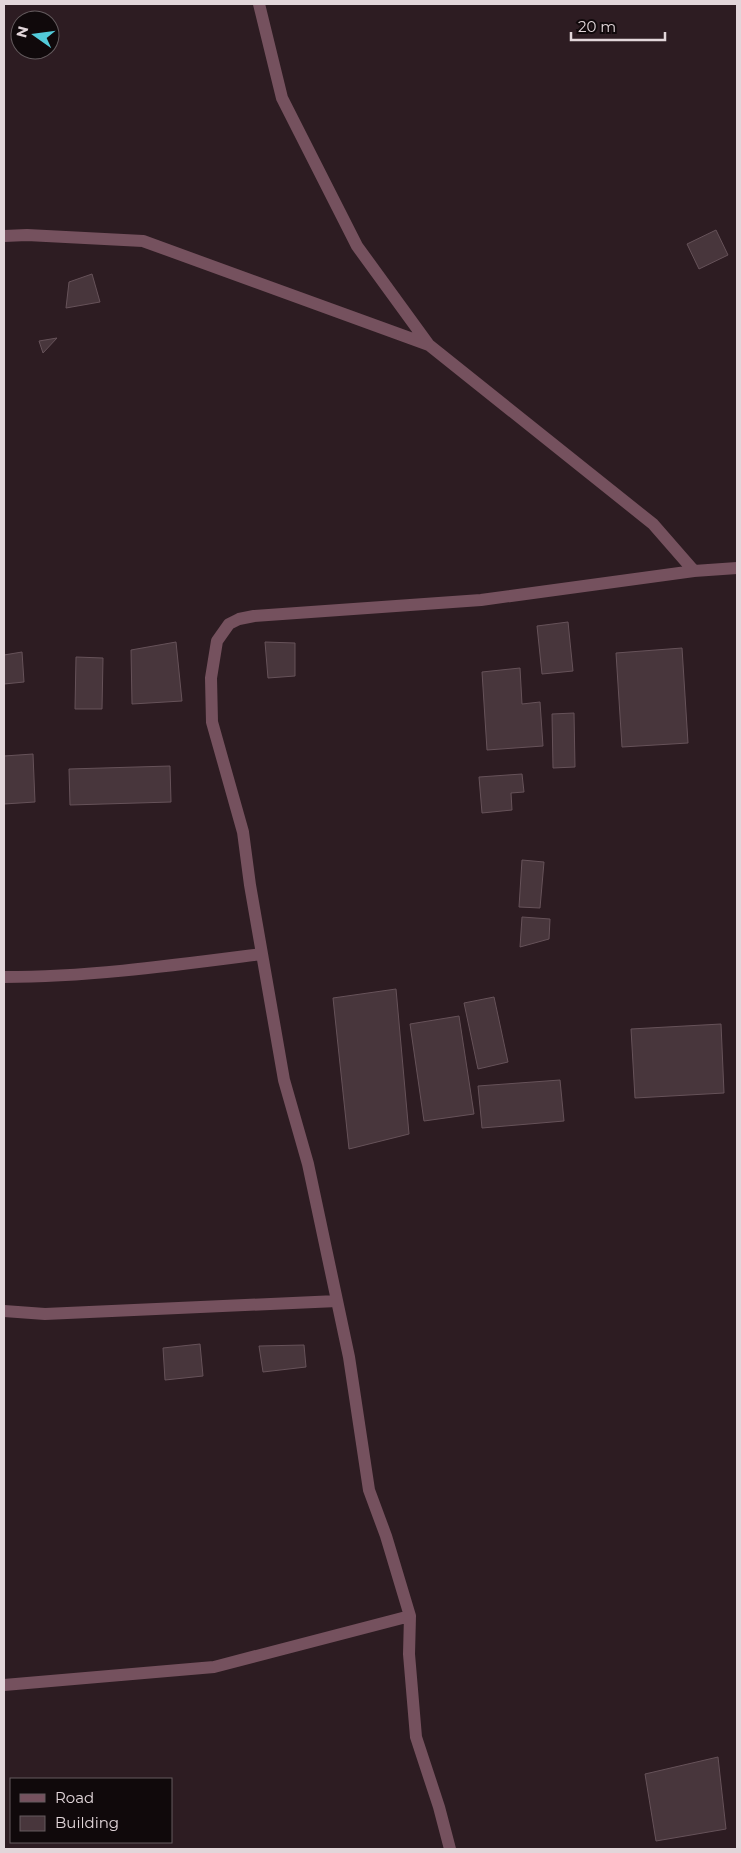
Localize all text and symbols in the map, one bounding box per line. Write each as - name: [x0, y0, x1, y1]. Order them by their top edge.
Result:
- north arrow: [10, 10, 60, 60]
- scale bar: [571, 10, 665, 42]
- text: 20 m: [578, 17, 616, 36]
- text: N: [12, 24, 32, 40]
- legend: [10, 1778, 172, 1843]
- text: Road: [55, 1788, 94, 1807]
- text: Building: [55, 1813, 119, 1832]

